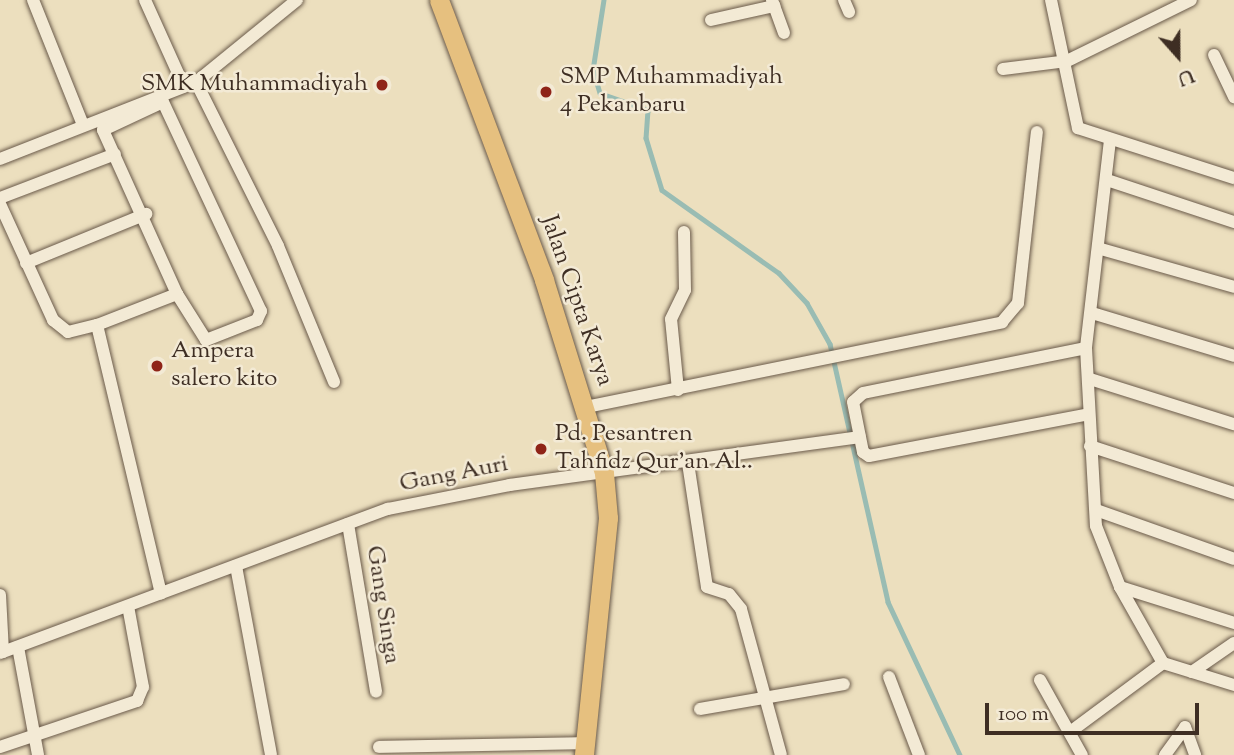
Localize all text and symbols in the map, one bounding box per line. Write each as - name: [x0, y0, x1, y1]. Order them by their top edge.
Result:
- north arrow: [1143, 21, 1213, 91]
- text: U: [1174, 61, 1198, 91]
- place label: SMP Muhammadiyah 4 Pekanbaru: [560, 64, 783, 120]
- place label: SMK Muhammadiyah: [141, 71, 368, 99]
- marker: SMK Muhammadiyah: [374, 77, 390, 93]
- marker: SMP Muhammadiyah 4 Pekanbaru: [538, 84, 554, 100]
- street label: Jalan Cipta Karya: [533, 212, 619, 390]
- place label: Ampera salero kito: [171, 338, 277, 394]
- marker: Ampera salero kito: [149, 358, 165, 374]
- place label: Pd. Pesantren Tahfidz Qur'an Al..: [555, 421, 753, 477]
- marker: Pd. Pesantren Tahfidz Qur'an Al..: [533, 441, 549, 457]
- street label: Gang Auri: [397, 450, 511, 500]
- street label: Gang Singa: [358, 544, 406, 666]
- scale bar: [989, 688, 1202, 732]
- text: 100 m: [998, 700, 1049, 730]

